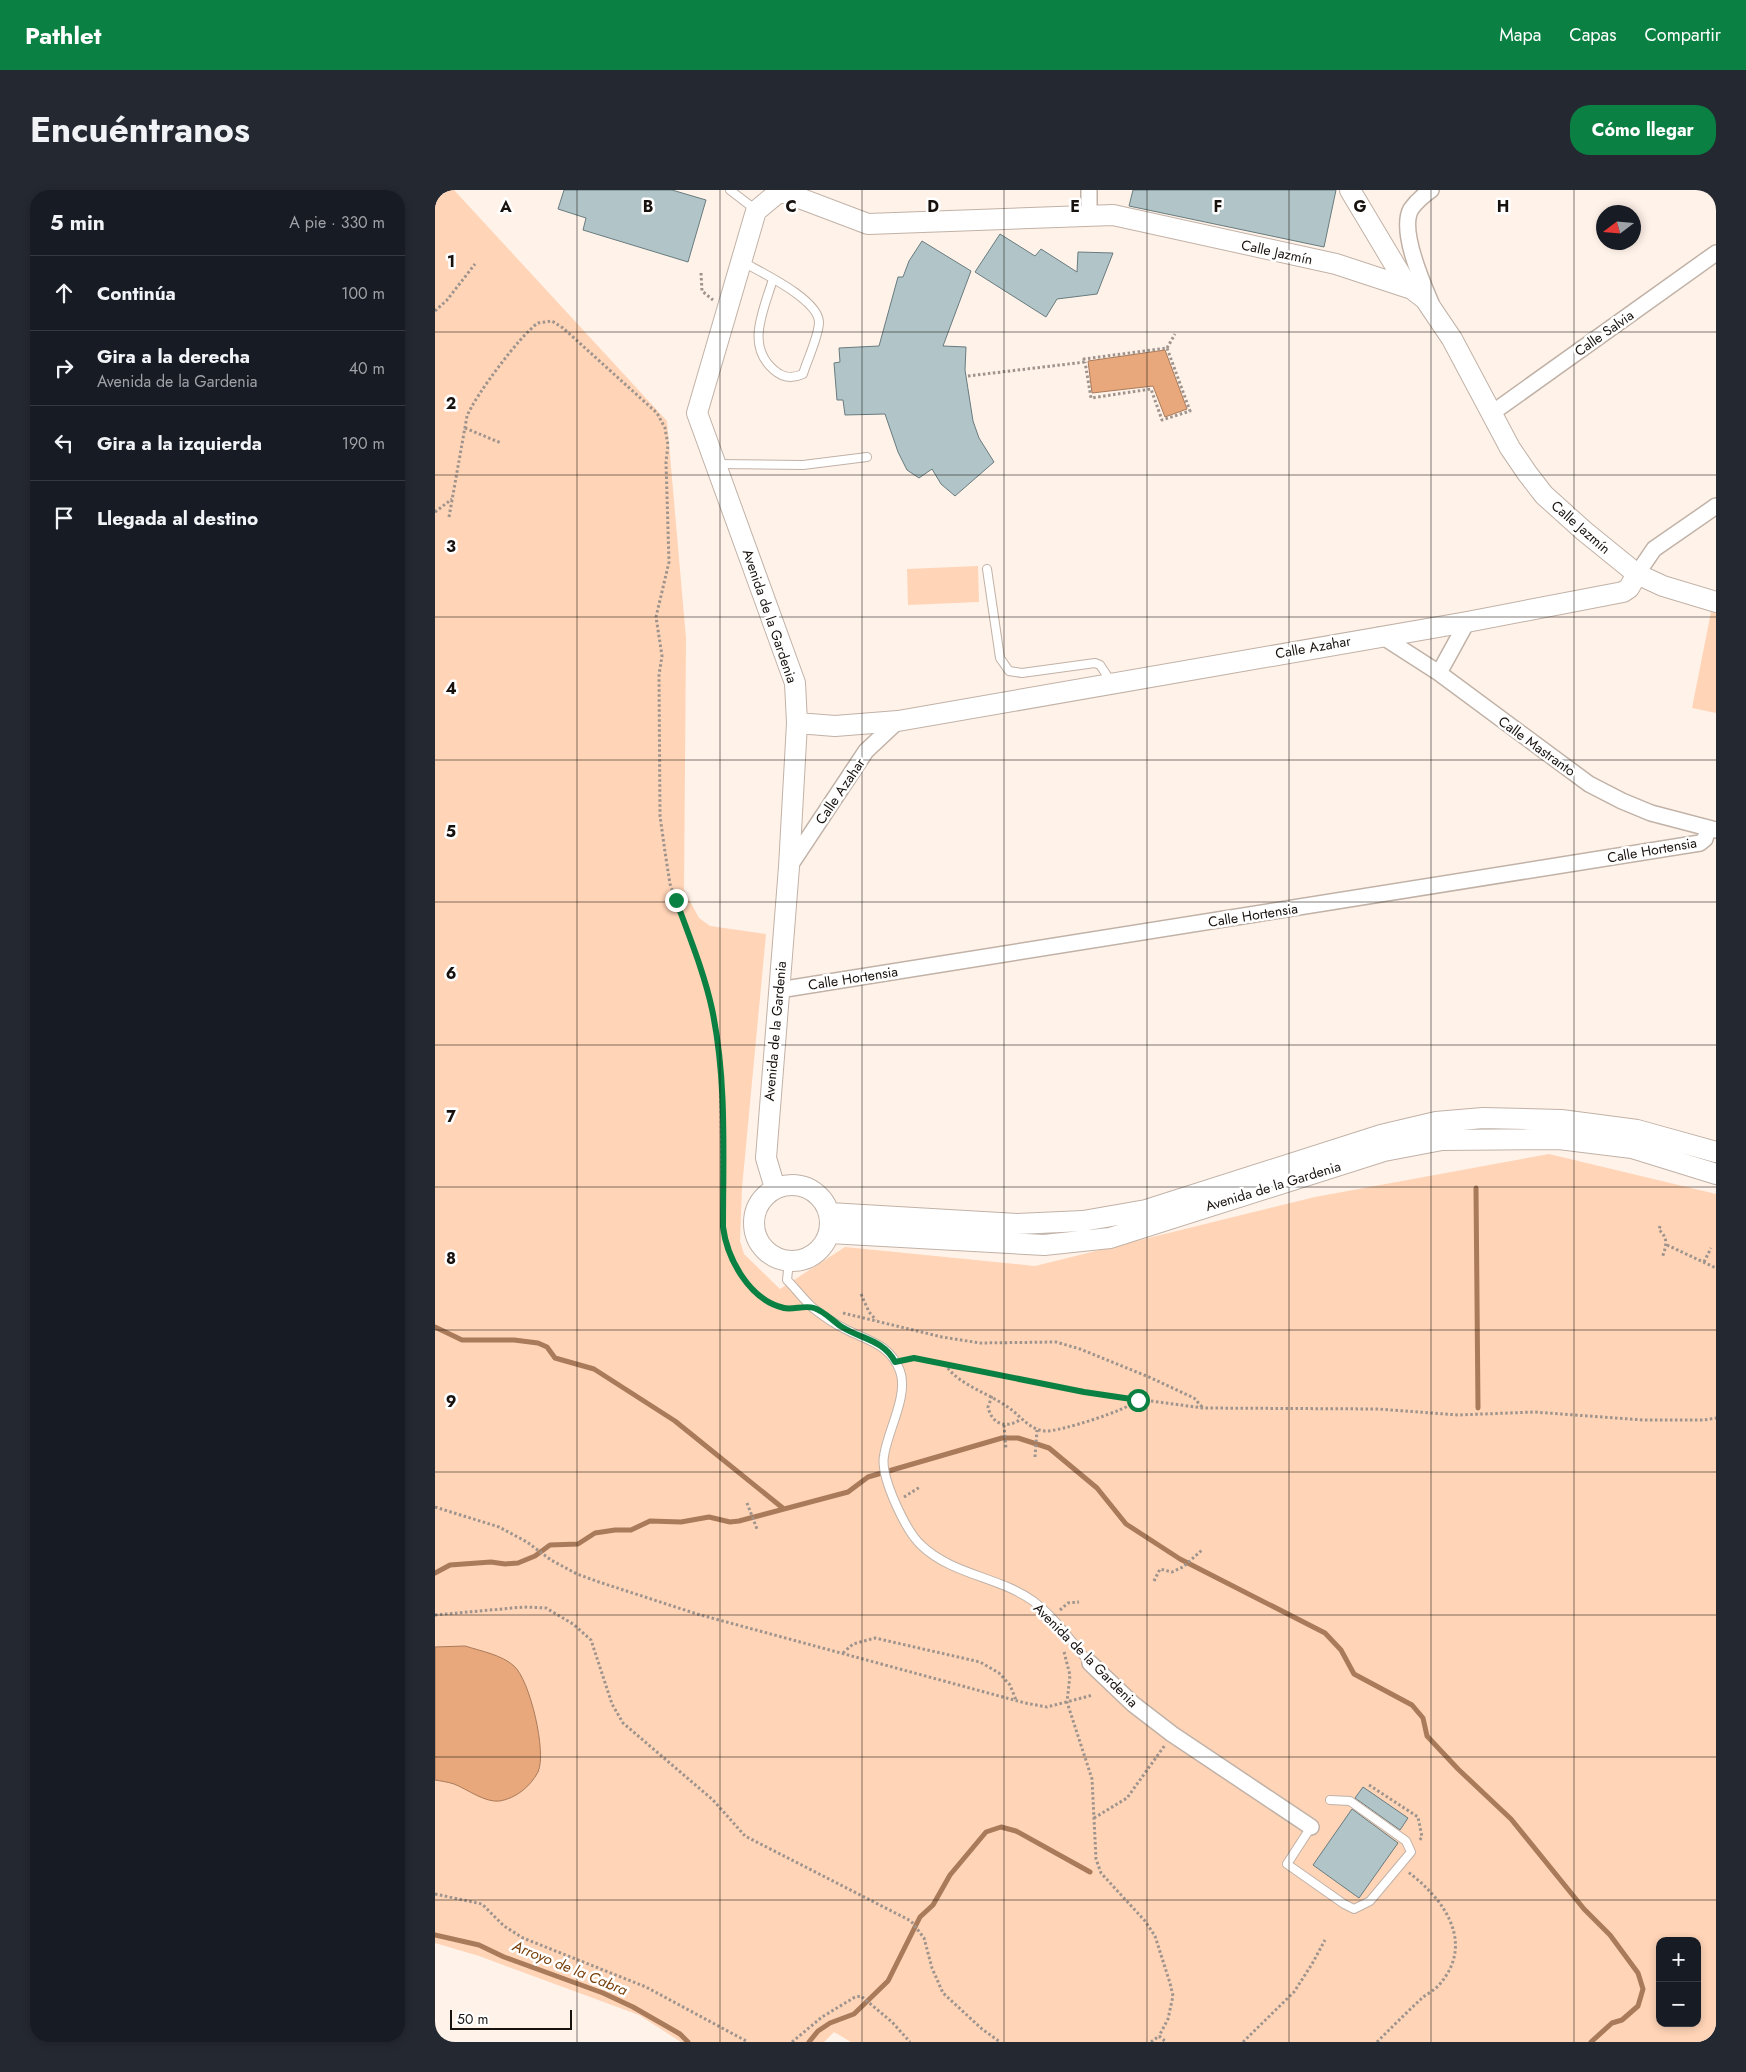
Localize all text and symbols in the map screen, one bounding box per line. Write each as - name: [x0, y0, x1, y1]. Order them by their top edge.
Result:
- text: Pathlet: [25, 18, 101, 53]
- text: Mapa: [1499, 22, 1541, 48]
- text: Capas: [1569, 22, 1617, 48]
- text: Compartir: [1645, 22, 1721, 48]
- text: Encuéntranos: [30, 105, 250, 155]
- button: Cómo llegar: [1570, 105, 1716, 155]
- text: A: [499, 195, 512, 218]
- text: B: [643, 195, 653, 218]
- text: C: [785, 195, 797, 218]
- text: D: [927, 195, 939, 218]
- text: E: [1070, 195, 1080, 218]
- text: F: [1214, 195, 1222, 218]
- text: G: [1353, 195, 1367, 218]
- text: H: [1497, 195, 1509, 218]
- north arrow: [1596, 205, 1641, 250]
- text: 5 min: [50, 208, 105, 238]
- text: A pie · 330 m: [289, 211, 385, 234]
- street label: Calle Jazmín: [1239, 235, 1315, 269]
- text: 1: [447, 250, 455, 273]
- icon: ahead: [50, 279, 78, 307]
- text: Continúa: [97, 280, 176, 307]
- text: 100 m: [341, 282, 385, 305]
- street label: Calle Salvia: [1570, 305, 1638, 361]
- text: Gira a la derecha: [97, 343, 250, 370]
- icon: right: [50, 354, 78, 382]
- text: 40 m: [349, 357, 385, 380]
- text: Avenida de la Gardenia: [97, 370, 258, 393]
- text: 2: [446, 392, 456, 415]
- icon: left: [50, 429, 78, 457]
- text: Gira a la izquierda: [97, 430, 262, 457]
- text: 190 m: [342, 432, 385, 455]
- street label: Calle Jazmín: [1547, 496, 1615, 558]
- icon: arrive: [50, 504, 78, 532]
- text: Llegada al destino: [97, 505, 258, 532]
- text: 3: [446, 535, 456, 558]
- street label: Avenida de la Gardenia: [738, 546, 802, 686]
- street label: Calle Azahar: [1274, 631, 1352, 663]
- text: 4: [445, 677, 457, 700]
- street label: Calle Mastranto: [1494, 711, 1580, 781]
- street label: Calle Azahar: [810, 754, 870, 828]
- text: 5: [446, 820, 456, 843]
- street label: Calle Hortensia: [1606, 832, 1698, 868]
- route end: [665, 889, 688, 912]
- street label: Calle Hortensia: [1207, 898, 1299, 932]
- street label: Avenida de la Gardenia: [759, 960, 791, 1102]
- street label: Calle Hortensia: [807, 961, 899, 995]
- text: 6: [446, 962, 456, 985]
- text: 7: [446, 1105, 456, 1128]
- street label: Avenida de la Gardenia: [1203, 1156, 1343, 1216]
- text: 8: [446, 1247, 456, 1270]
- route start: [1127, 1389, 1150, 1412]
- text: 9: [446, 1390, 456, 1413]
- street label: Avenida de la Gardenia: [1029, 1598, 1143, 1712]
- water label: Arroyo de la Cabra: [508, 1935, 631, 2001]
- map controls: [1656, 1937, 1701, 2027]
- button: +: [1656, 1937, 1701, 1982]
- button: −: [1656, 1982, 1701, 2027]
- scale bar: [450, 2007, 573, 2030]
- text: 50 m: [457, 2009, 488, 2029]

